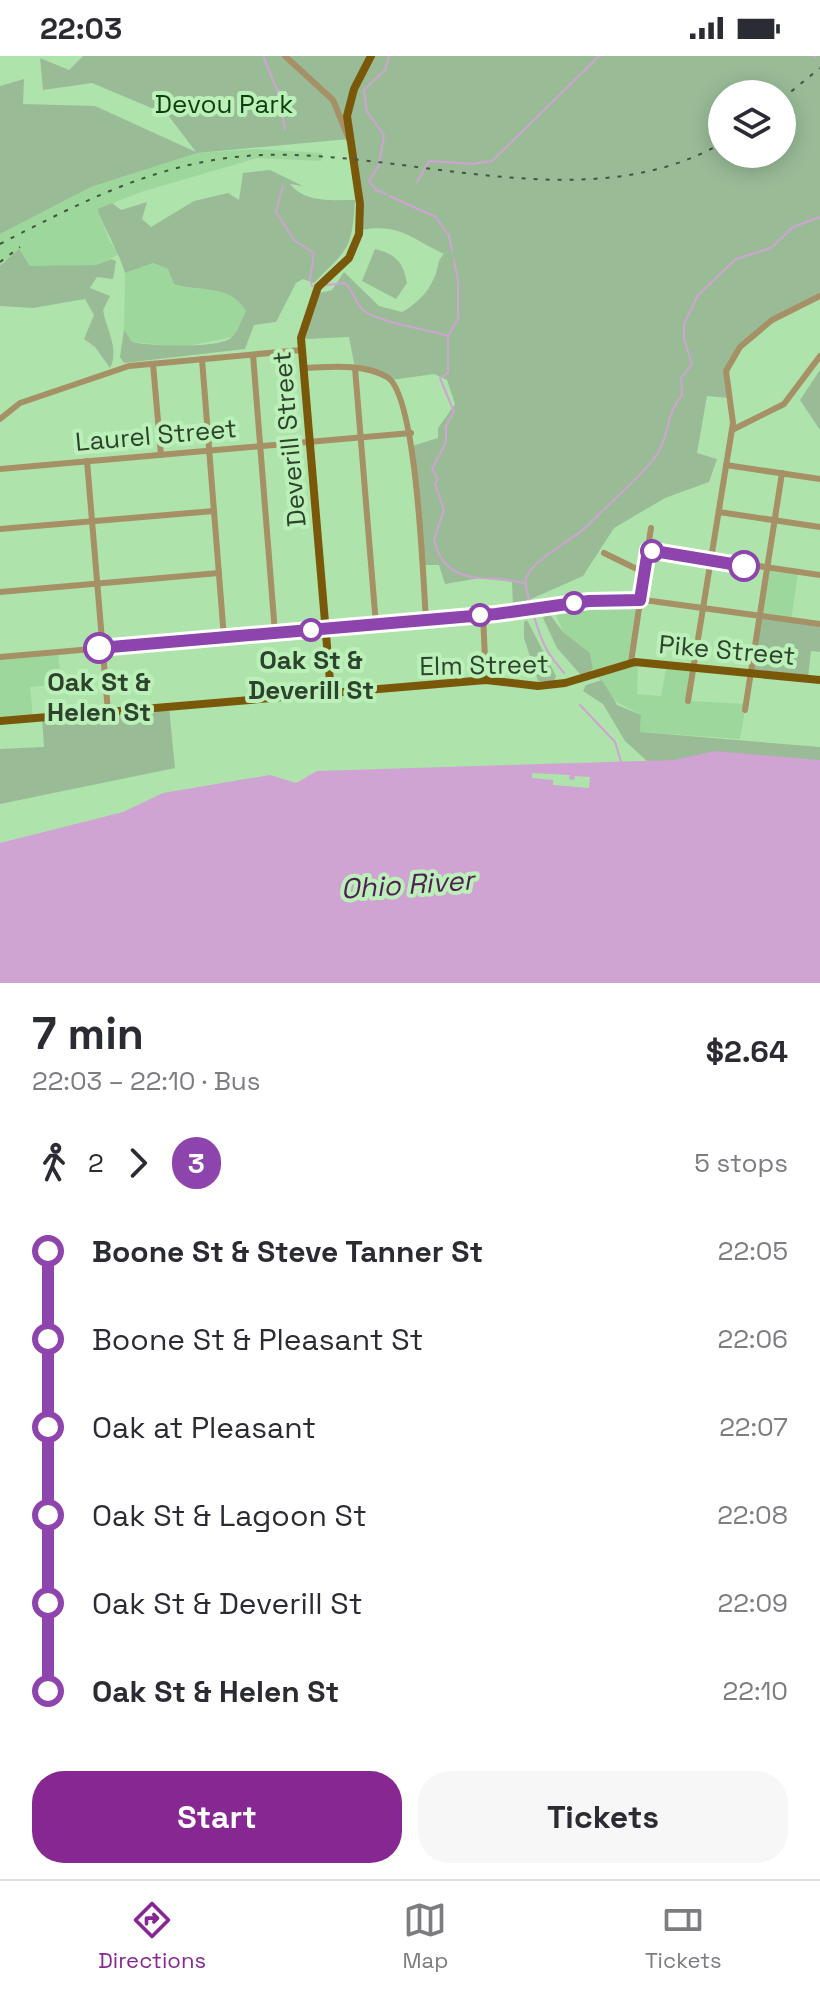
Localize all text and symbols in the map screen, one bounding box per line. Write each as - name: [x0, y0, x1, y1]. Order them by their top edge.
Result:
- text: 22:03: [40, 9, 122, 48]
- map controls: [708, 80, 796, 168]
- button: layers: [708, 80, 796, 168]
- park label: Devou Park: [155, 87, 293, 121]
- street label: Deverill Street: [264, 350, 314, 528]
- street label: Laurel Street: [74, 411, 238, 459]
- unlabelled marker: [641, 540, 663, 562]
- unlabelled marker: [729, 551, 759, 581]
- unlabelled marker: [563, 592, 585, 614]
- unlabelled marker: [469, 604, 491, 626]
- marker: Oak St & Deverill St: [300, 619, 322, 641]
- street label: Pike Street: [657, 627, 797, 673]
- marker: Oak St & Helen St: [84, 633, 114, 663]
- place label: Oak St & Deverill St: [248, 643, 374, 707]
- street label: Elm Street: [419, 647, 549, 683]
- place label: Oak St & Helen St: [47, 665, 151, 729]
- water label: Ohio River: [339, 861, 478, 907]
- text: 7 min: [32, 1006, 144, 1062]
- text: $2.64: [706, 1032, 788, 1071]
- text: 22:03 – 22:10 · Bus: [32, 1064, 260, 1098]
- icon: walk: [32, 1141, 76, 1185]
- icon: forward: [116, 1141, 160, 1185]
- text: 3: [188, 1145, 205, 1181]
- text: 2: [88, 1146, 104, 1180]
- text: 5 stops: [694, 1146, 788, 1180]
- text: Boone St & Steve Tanner St: [92, 1232, 483, 1271]
- text: 22:05: [718, 1234, 788, 1268]
- text: Boone St & Pleasant St: [92, 1320, 423, 1359]
- text: 22:06: [717, 1322, 788, 1356]
- text: Oak at Pleasant: [92, 1408, 316, 1447]
- text: 22:07: [719, 1410, 788, 1444]
- text: Oak St & Lagoon St: [92, 1496, 367, 1535]
- text: 22:08: [717, 1498, 788, 1532]
- text: Oak St & Deverill St: [92, 1584, 362, 1623]
- text: 22:09: [717, 1586, 788, 1620]
- text: Oak St & Helen St: [92, 1672, 339, 1711]
- text: 22:10: [723, 1674, 788, 1708]
- button: Start: [32, 1771, 402, 1863]
- button: Tickets: [418, 1771, 788, 1863]
- tab: Directions: [98, 1898, 206, 1974]
- tab: Map: [403, 1898, 448, 1974]
- tab: Tickets: [645, 1898, 722, 1974]

